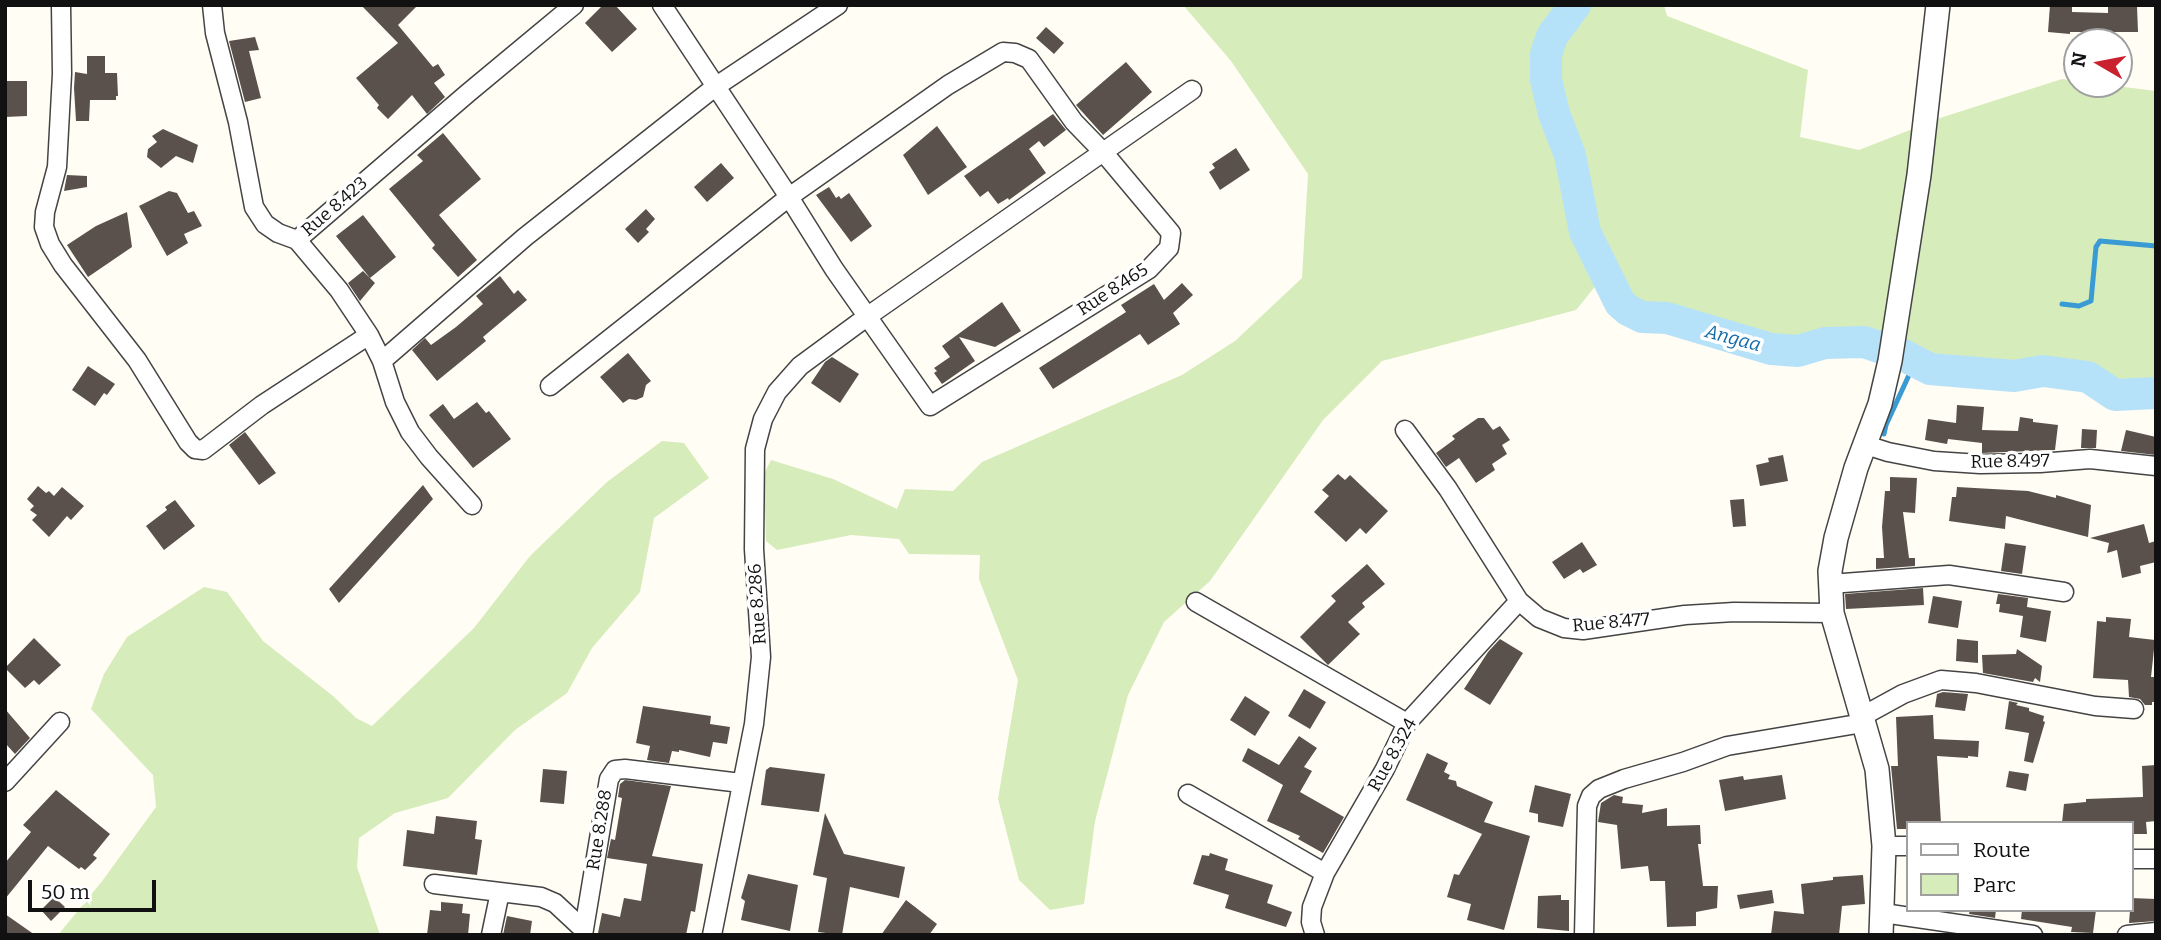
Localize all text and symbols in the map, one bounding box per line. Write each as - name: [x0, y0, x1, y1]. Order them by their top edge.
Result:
- north arrow: [2063, 28, 2133, 98]
- text: N: [2066, 50, 2091, 69]
- street label: Rue 8.423: [298, 173, 372, 241]
- street label: Rue 8.465: [1074, 259, 1152, 321]
- water label: Angaa: [1703, 321, 1763, 357]
- street label: Rue 8.497: [1970, 451, 2050, 473]
- street label: Rue 8.286: [744, 563, 772, 645]
- street label: Rue 8.477: [1571, 609, 1651, 637]
- street label: Rue 8.324: [1364, 715, 1422, 795]
- street label: Rue 8.288: [583, 788, 617, 872]
- legend: [1906, 821, 2133, 912]
- text: Route: [1973, 837, 2030, 863]
- scale bar: [32, 866, 159, 910]
- text: Parc: [1973, 872, 2016, 898]
- text: 50 m: [41, 879, 90, 905]

